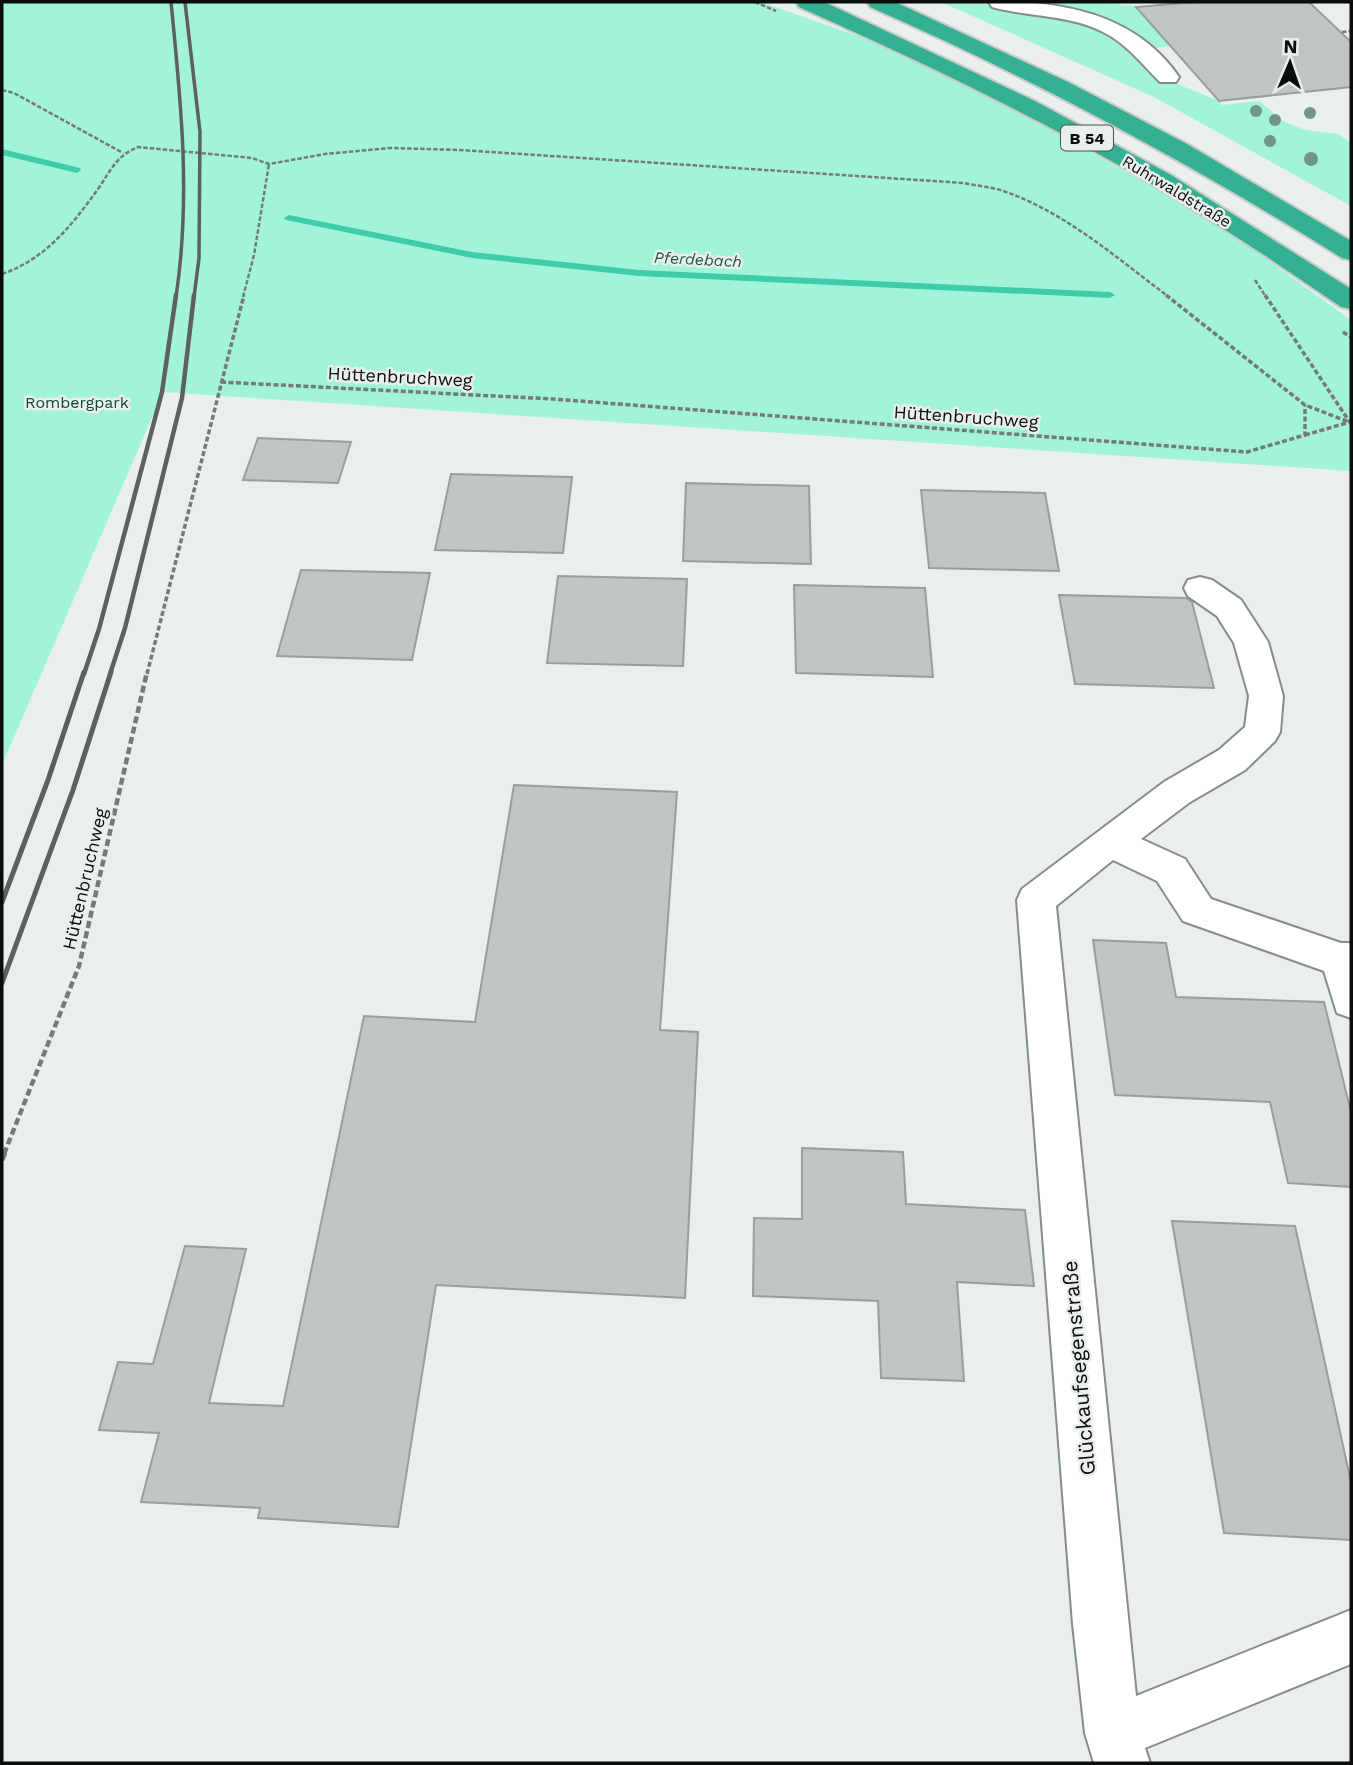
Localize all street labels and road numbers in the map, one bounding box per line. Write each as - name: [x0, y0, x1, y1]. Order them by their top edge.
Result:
- road number: B 54: [1061, 126, 1113, 150]
- street label: Ruhrwaldstraße: [1119, 151, 1235, 231]
- street label: Hüttenbruchweg: [327, 362, 473, 391]
- street label: Hüttenbruchweg: [893, 401, 1040, 432]
- street label: Hüttenbruchweg: [58, 805, 111, 952]
- street label: Glückaufsegenstraße: [1057, 1260, 1100, 1477]

